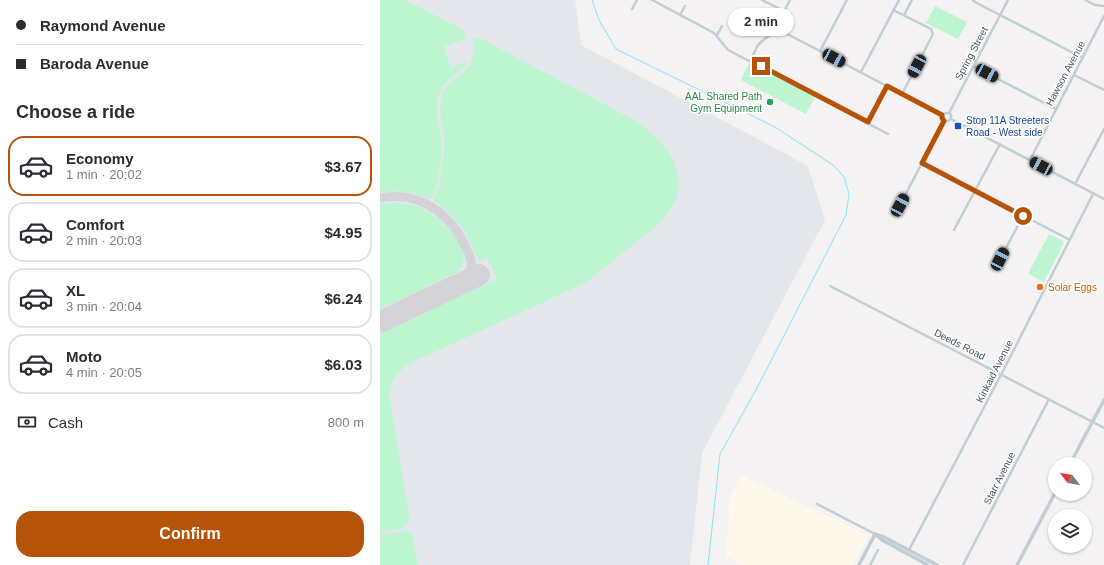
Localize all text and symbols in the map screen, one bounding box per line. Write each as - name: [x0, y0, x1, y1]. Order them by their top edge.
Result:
- callout: 2 min: [728, 8, 794, 36]
- text: 2 min: [744, 14, 778, 29]
- text: Raymond Avenue: [40, 17, 166, 34]
- street label: Spring Street: [953, 25, 990, 82]
- street label: Hawson Avenue: [1044, 38, 1087, 108]
- car: [821, 47, 847, 69]
- car: [906, 53, 928, 79]
- text: Baroda Avenue: [40, 55, 149, 72]
- route end: [752, 57, 770, 75]
- car: [974, 62, 1000, 84]
- place label: AAL Shared Path Gym Equipment: [685, 91, 762, 114]
- marker: AAL Shared Path Gym Equipment: [765, 97, 775, 107]
- text: Choose a ride: [16, 102, 135, 122]
- place label: Stop 11A Streeters Road - West side: [966, 115, 1049, 138]
- marker: Stop 11A Streeters Road - West side: [953, 121, 963, 131]
- icon: car: [18, 148, 54, 184]
- text: Economy: [66, 150, 134, 167]
- car: [1028, 155, 1054, 177]
- text: $3.67: [324, 158, 362, 175]
- text: 1 min · 20:02: [66, 167, 142, 182]
- car: [889, 192, 911, 218]
- route start: [1014, 207, 1032, 225]
- icon: car: [18, 214, 54, 250]
- text: Comfort: [66, 216, 124, 233]
- text: $4.95: [324, 224, 362, 241]
- text: 2 min · 20:03: [66, 233, 142, 248]
- car: [989, 246, 1011, 272]
- icon: car: [18, 280, 54, 316]
- text: XL: [66, 282, 85, 299]
- marker: Solar Eggs: [1035, 282, 1045, 292]
- place label: Solar Eggs: [1048, 282, 1097, 293]
- text: $6.24: [324, 290, 362, 307]
- text: 3 min · 20:04: [66, 299, 142, 314]
- street label: Deeds Road: [933, 327, 987, 362]
- street label: Kinkaid Avenue: [974, 338, 1015, 404]
- icon: car: [18, 346, 54, 382]
- text: Moto: [66, 348, 102, 365]
- text: $6.03: [324, 356, 362, 373]
- text: 4 min · 20:05: [66, 365, 142, 380]
- icon: cash: [16, 411, 38, 433]
- text: Cash: [48, 414, 83, 431]
- text: 800 m: [328, 415, 364, 430]
- street label: Starr Avenue: [981, 450, 1018, 506]
- north arrow: [1048, 457, 1092, 501]
- map controls: [1048, 457, 1092, 553]
- button: layers: [1048, 509, 1092, 553]
- button: Confirm: [16, 511, 364, 557]

